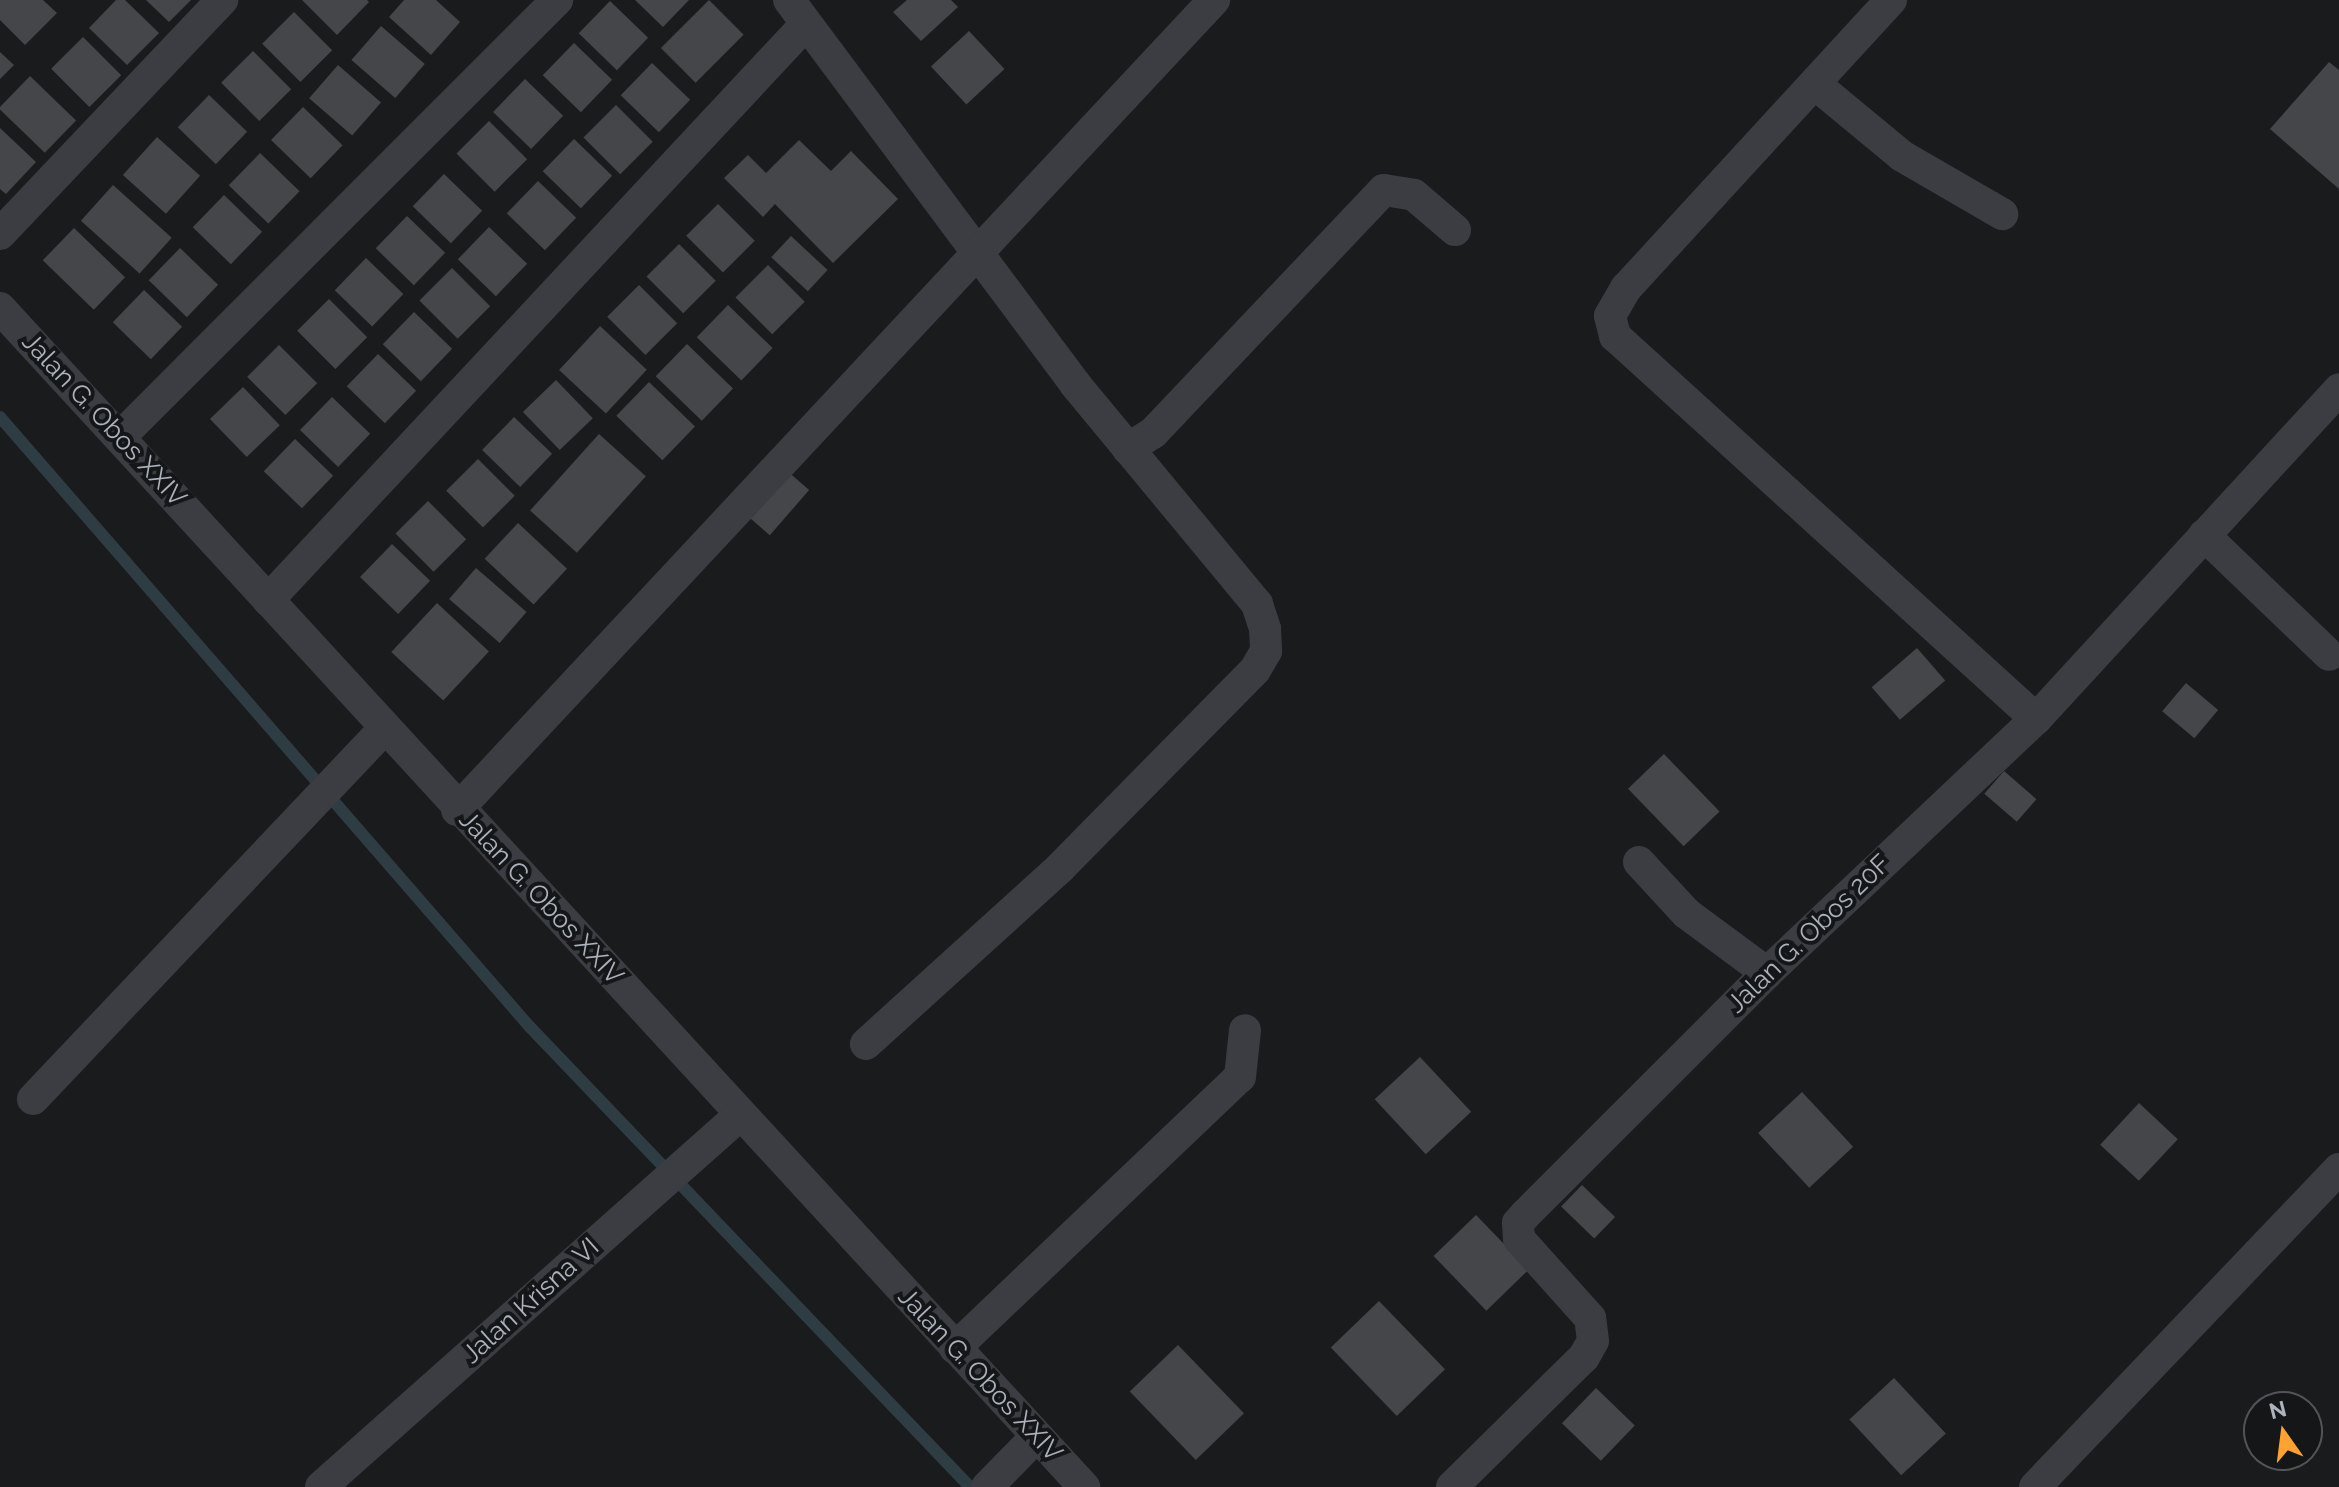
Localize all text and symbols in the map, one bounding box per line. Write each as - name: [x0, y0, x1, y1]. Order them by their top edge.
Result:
- street label: Jalan G. Obos XXIV: [15, 326, 193, 514]
- street label: Jalan G. Obos XXIV: [452, 804, 630, 992]
- street label: Jalan G. Obos 20F: [1721, 848, 1897, 1020]
- street label: Jalan Krisna VI: [456, 1231, 606, 1371]
- street label: Jalan G. Obos XXIV: [891, 1281, 1069, 1469]
- north arrow: [2243, 1391, 2323, 1471]
- text: N: [2266, 1395, 2289, 1424]

